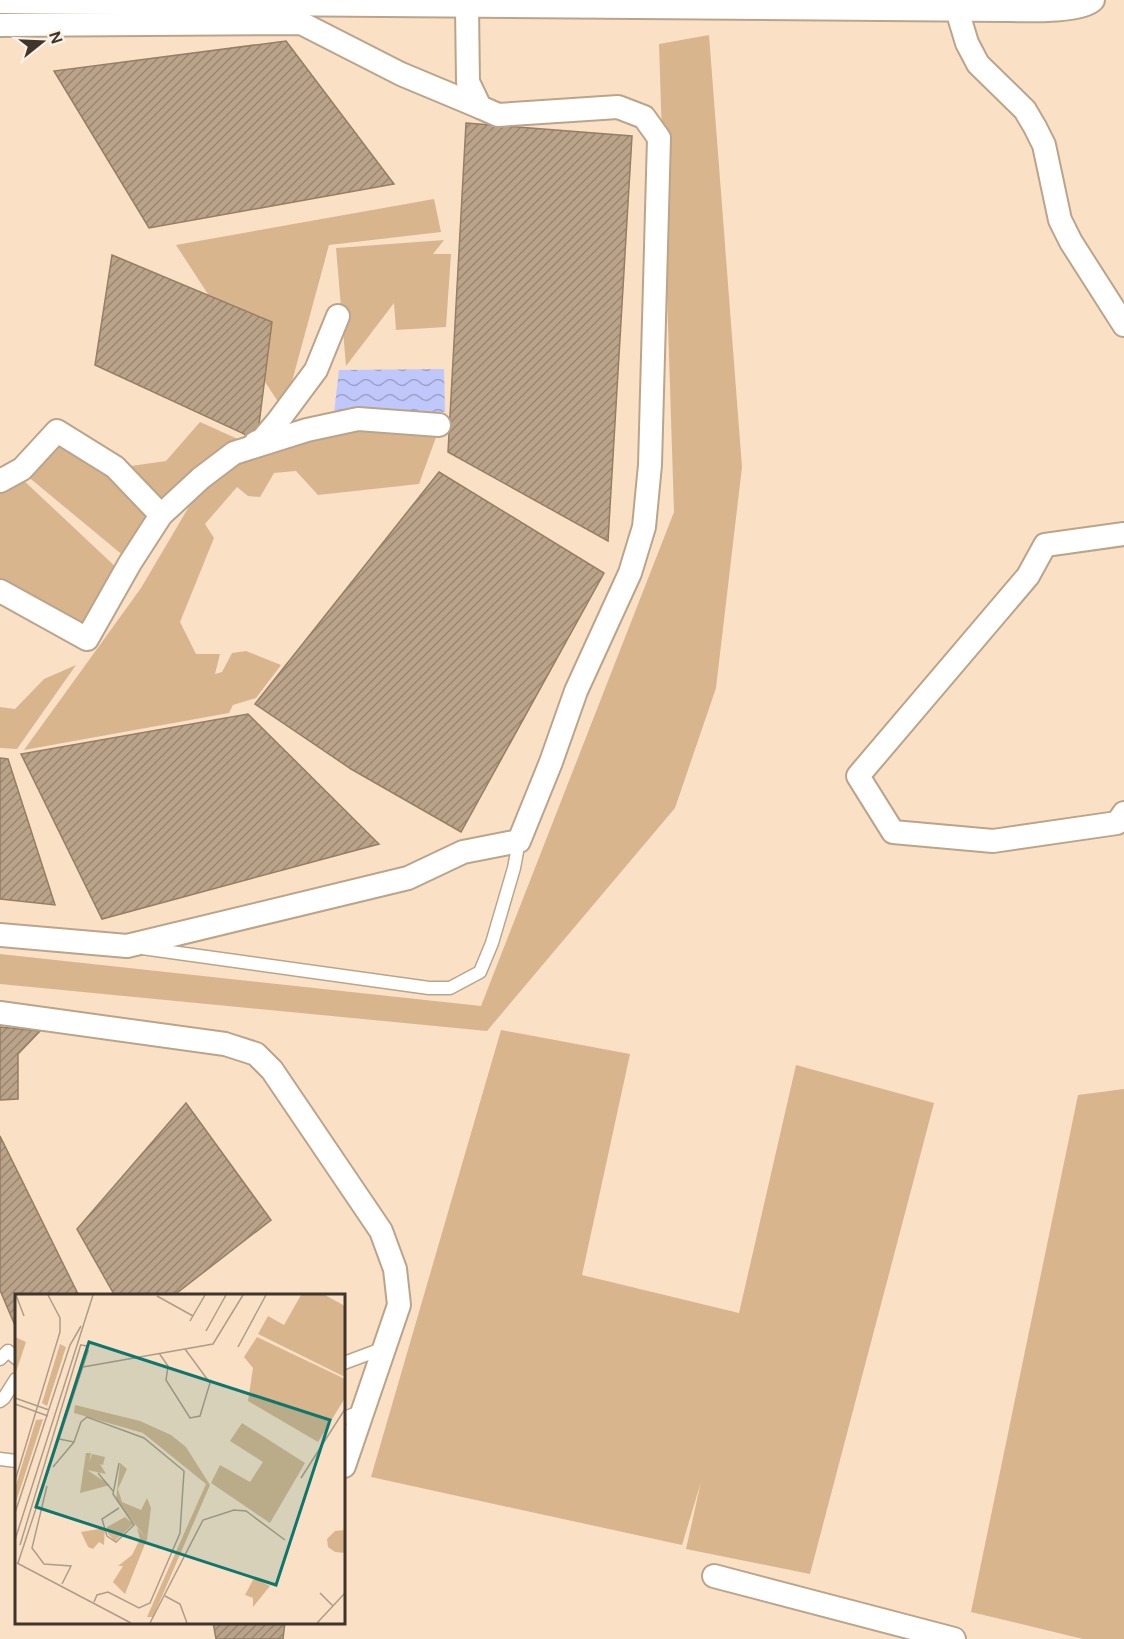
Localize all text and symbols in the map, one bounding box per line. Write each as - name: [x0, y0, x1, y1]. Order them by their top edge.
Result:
- north arrow: [12, 12, 72, 72]
- text: N: [44, 29, 68, 46]
- inset map: [15, 1294, 345, 1624]

